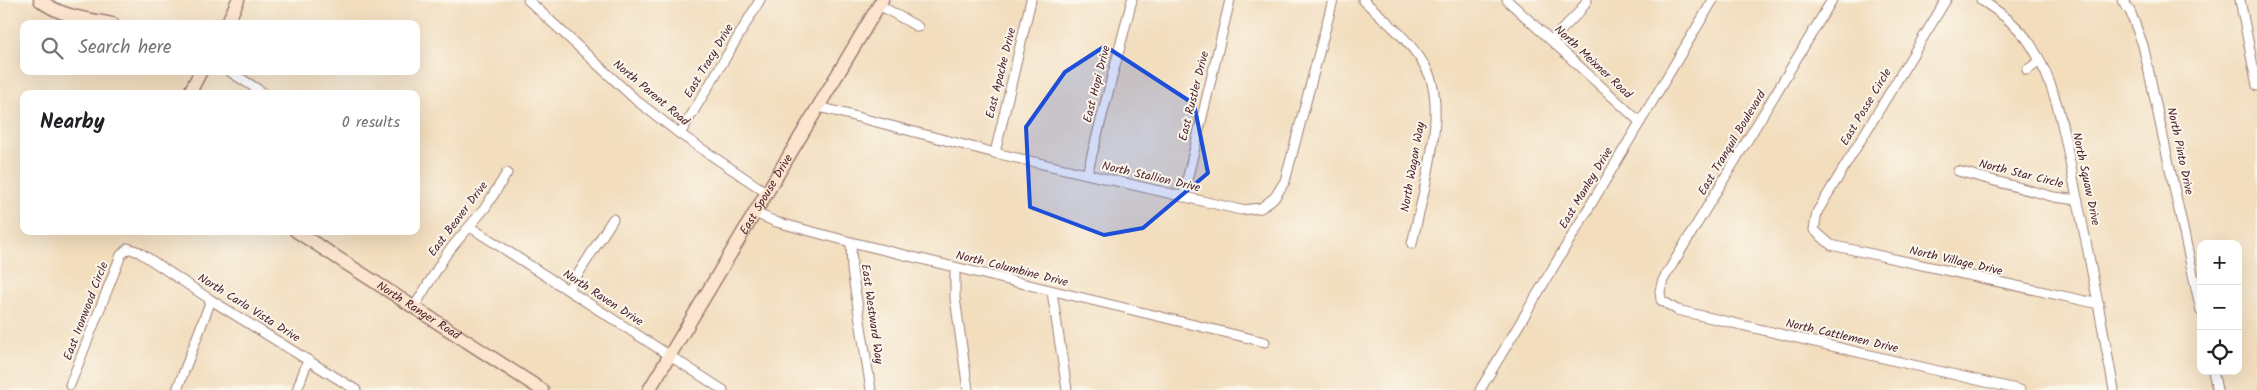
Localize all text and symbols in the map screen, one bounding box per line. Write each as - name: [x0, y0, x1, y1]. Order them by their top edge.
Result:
- search box: [20, 20, 420, 75]
- street label: East Tracy Drive: [679, 20, 739, 102]
- street label: North Meixner Road: [1550, 21, 1637, 104]
- street label: East Apache Drive: [981, 25, 1022, 120]
- text: Search here: [78, 33, 172, 63]
- icon: search: [38, 34, 66, 62]
- street label: East Hopi Drive: [1078, 43, 1116, 125]
- street label: East Rustler Drive: [1174, 49, 1214, 143]
- street label: North Parent Road: [609, 55, 694, 131]
- street label: East Posse Circle: [1835, 64, 1897, 149]
- street label: East Tranquil Boulevard: [1693, 86, 1771, 199]
- street label: North Pinto Drive: [2161, 105, 2199, 197]
- text: Nearby: [40, 106, 105, 139]
- text: 0 results: [342, 110, 400, 135]
- street label: North Wagon Way: [1396, 120, 1430, 214]
- street label: North Squaw Drive: [2067, 131, 2105, 228]
- street label: East Manley Drive: [1554, 143, 1618, 233]
- street label: East Spouse Drive: [734, 150, 798, 238]
- street label: North Star Circle: [1977, 154, 2066, 194]
- street label: North Stallion Drive: [1100, 156, 1203, 198]
- street label: East Beaver Drive: [423, 177, 493, 261]
- map controls: [2197, 240, 2242, 375]
- button: +: [2197, 240, 2242, 285]
- street label: North Village Drive: [1908, 241, 2005, 281]
- street label: North Columbine Drive: [954, 246, 1071, 292]
- street label: East Ironwood Circle: [58, 258, 114, 363]
- street label: East Westward Way: [856, 263, 888, 366]
- street label: North Raven Drive: [559, 265, 648, 332]
- street label: North Carla Vista Drive: [194, 269, 305, 348]
- street label: North Ranger Road: [373, 276, 465, 345]
- button: −: [2197, 285, 2242, 330]
- street label: North Cattlemen Drive: [1784, 314, 1901, 358]
- button: locate: [2197, 330, 2242, 375]

